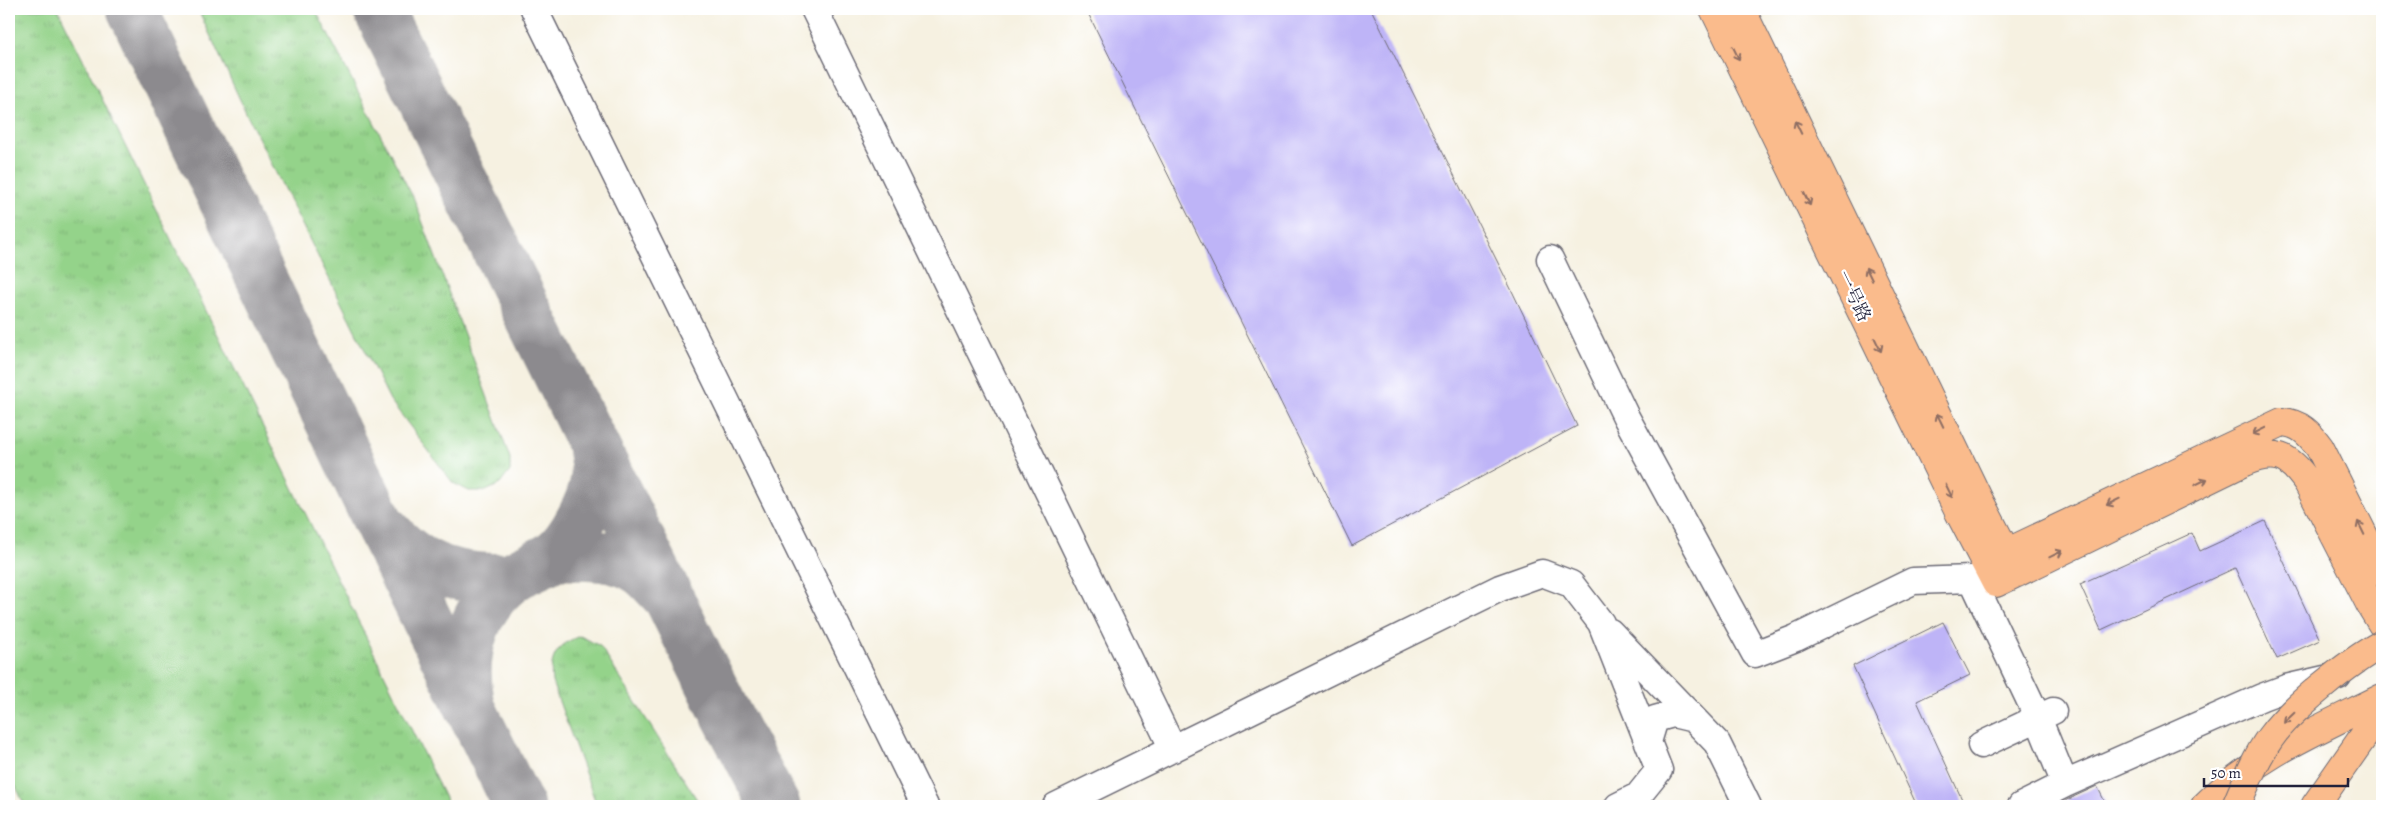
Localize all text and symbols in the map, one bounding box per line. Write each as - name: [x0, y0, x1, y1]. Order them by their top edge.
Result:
- one-way arrow: [1731, 45, 1741, 60]
- one-way arrow: [1793, 120, 1803, 135]
- one-way arrow: [1803, 191, 1812, 206]
- street label: 一号路: [1831, 266, 1877, 326]
- one-way arrow: [1864, 266, 1874, 281]
- one-way arrow: [1874, 337, 1883, 352]
- one-way arrow: [1935, 413, 1944, 428]
- one-way arrow: [2252, 427, 2267, 436]
- one-way arrow: [2194, 477, 2209, 487]
- one-way arrow: [1945, 483, 1954, 498]
- one-way arrow: [2106, 497, 2121, 507]
- one-way arrow: [2355, 521, 2365, 536]
- one-way arrow: [2048, 549, 2063, 559]
- one-way arrow: [2284, 711, 2296, 723]
- scale bar: [2204, 755, 2347, 787]
- text: 50 m: [2211, 763, 2241, 783]

